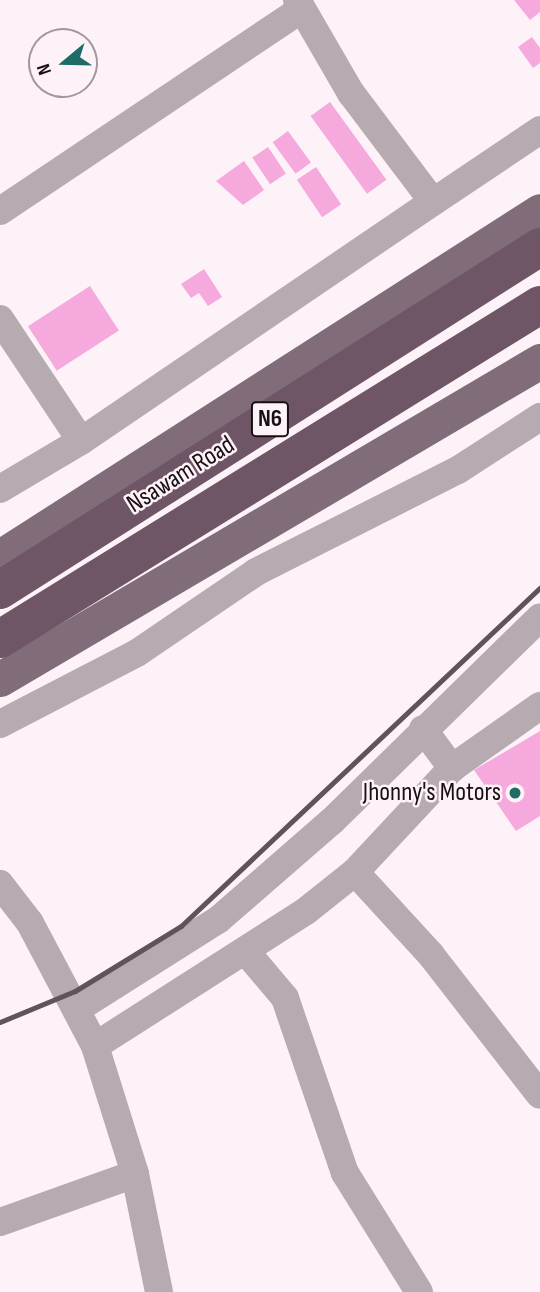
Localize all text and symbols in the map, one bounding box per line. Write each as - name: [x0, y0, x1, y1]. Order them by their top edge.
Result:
- north arrow: [28, 28, 98, 98]
- text: N: [32, 61, 57, 78]
- road number: N6: [251, 398, 289, 440]
- street label: Nsawam Road: [122, 430, 240, 520]
- place label: Jhonny's Motors: [363, 777, 501, 809]
- marker: Jhonny's Motors: [507, 785, 523, 801]

